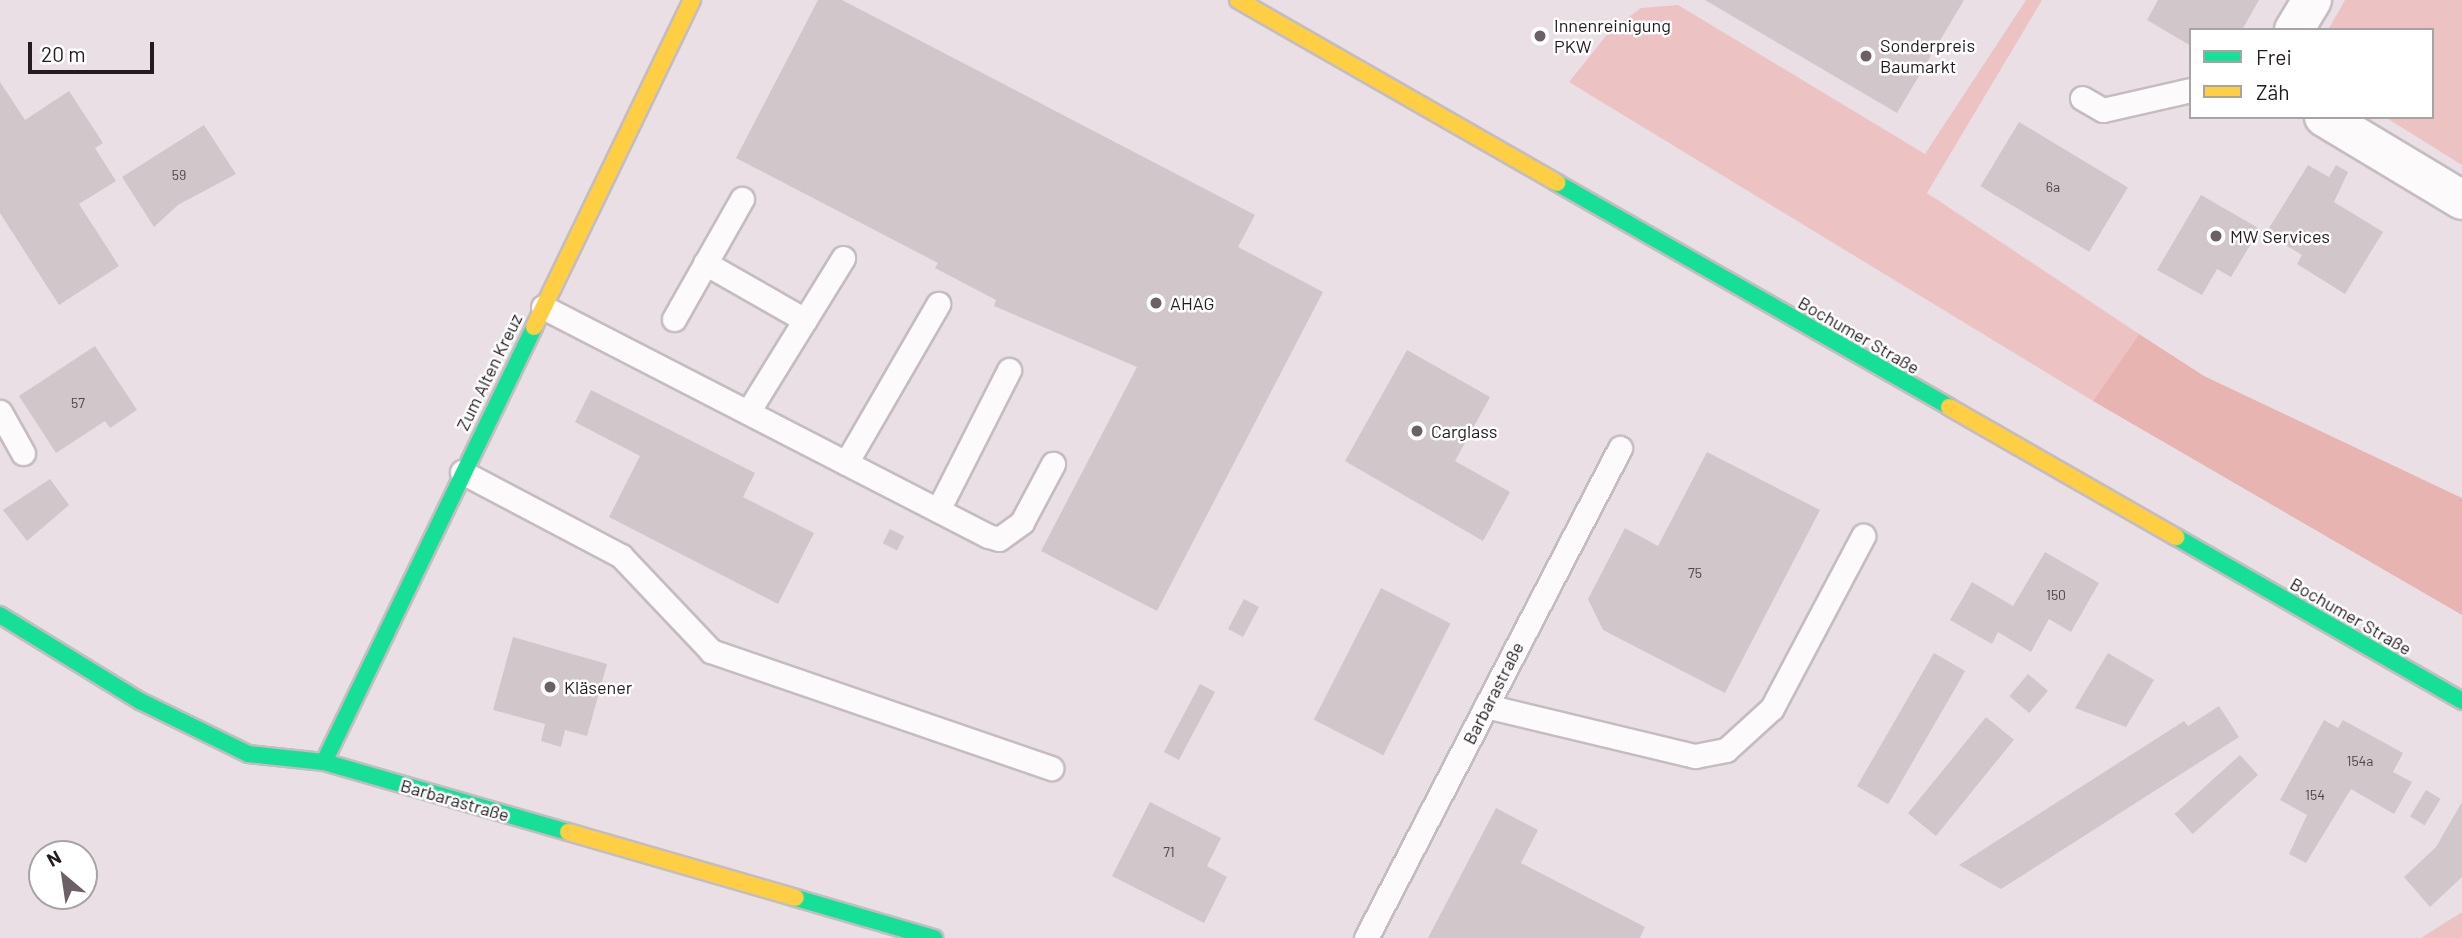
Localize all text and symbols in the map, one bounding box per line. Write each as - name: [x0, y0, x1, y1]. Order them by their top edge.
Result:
- place label: Innenreinigung PKW: [1554, 15, 1671, 58]
- scale bar: [32, 28, 158, 72]
- marker: Innenreinigung PKW: [1532, 28, 1548, 44]
- legend: [2189, 28, 2434, 119]
- place label: Sonderpreis Baumarkt: [1880, 35, 1975, 78]
- text: 20 m: [41, 41, 86, 66]
- text: Frei: [2256, 44, 2292, 69]
- marker: Sonderpreis Baumarkt: [1858, 48, 1874, 64]
- text: Zäh: [2256, 79, 2290, 104]
- house number: 59: [172, 167, 186, 183]
- house number: 6a: [2046, 179, 2060, 195]
- place label: MW Services: [2230, 225, 2330, 247]
- marker: MW Services: [2208, 228, 2224, 244]
- street label: Bochumer Straße: [1794, 291, 1924, 379]
- place label: AHAG: [1170, 292, 1215, 314]
- marker: AHAG: [1148, 295, 1164, 311]
- street label: Zum Alten Kreuz: [451, 310, 527, 434]
- house number: 57: [71, 395, 85, 411]
- place label: Carglass: [1431, 420, 1497, 442]
- marker: Carglass: [1409, 423, 1425, 439]
- house number: 75: [1688, 565, 1702, 581]
- street label: Bochumer Straße: [2286, 572, 2416, 660]
- house number: 150: [2046, 587, 2066, 603]
- street label: Barbarastraße: [1458, 638, 1528, 748]
- place label: Kläsener: [564, 676, 632, 698]
- marker: Kläsener: [542, 679, 558, 695]
- house number: 154a: [2347, 753, 2373, 769]
- street label: Barbarastraße: [398, 774, 512, 826]
- house number: 154: [2305, 787, 2325, 803]
- north arrow: [28, 840, 98, 910]
- house number: 71: [1163, 844, 1175, 860]
- text: N: [42, 845, 65, 871]

